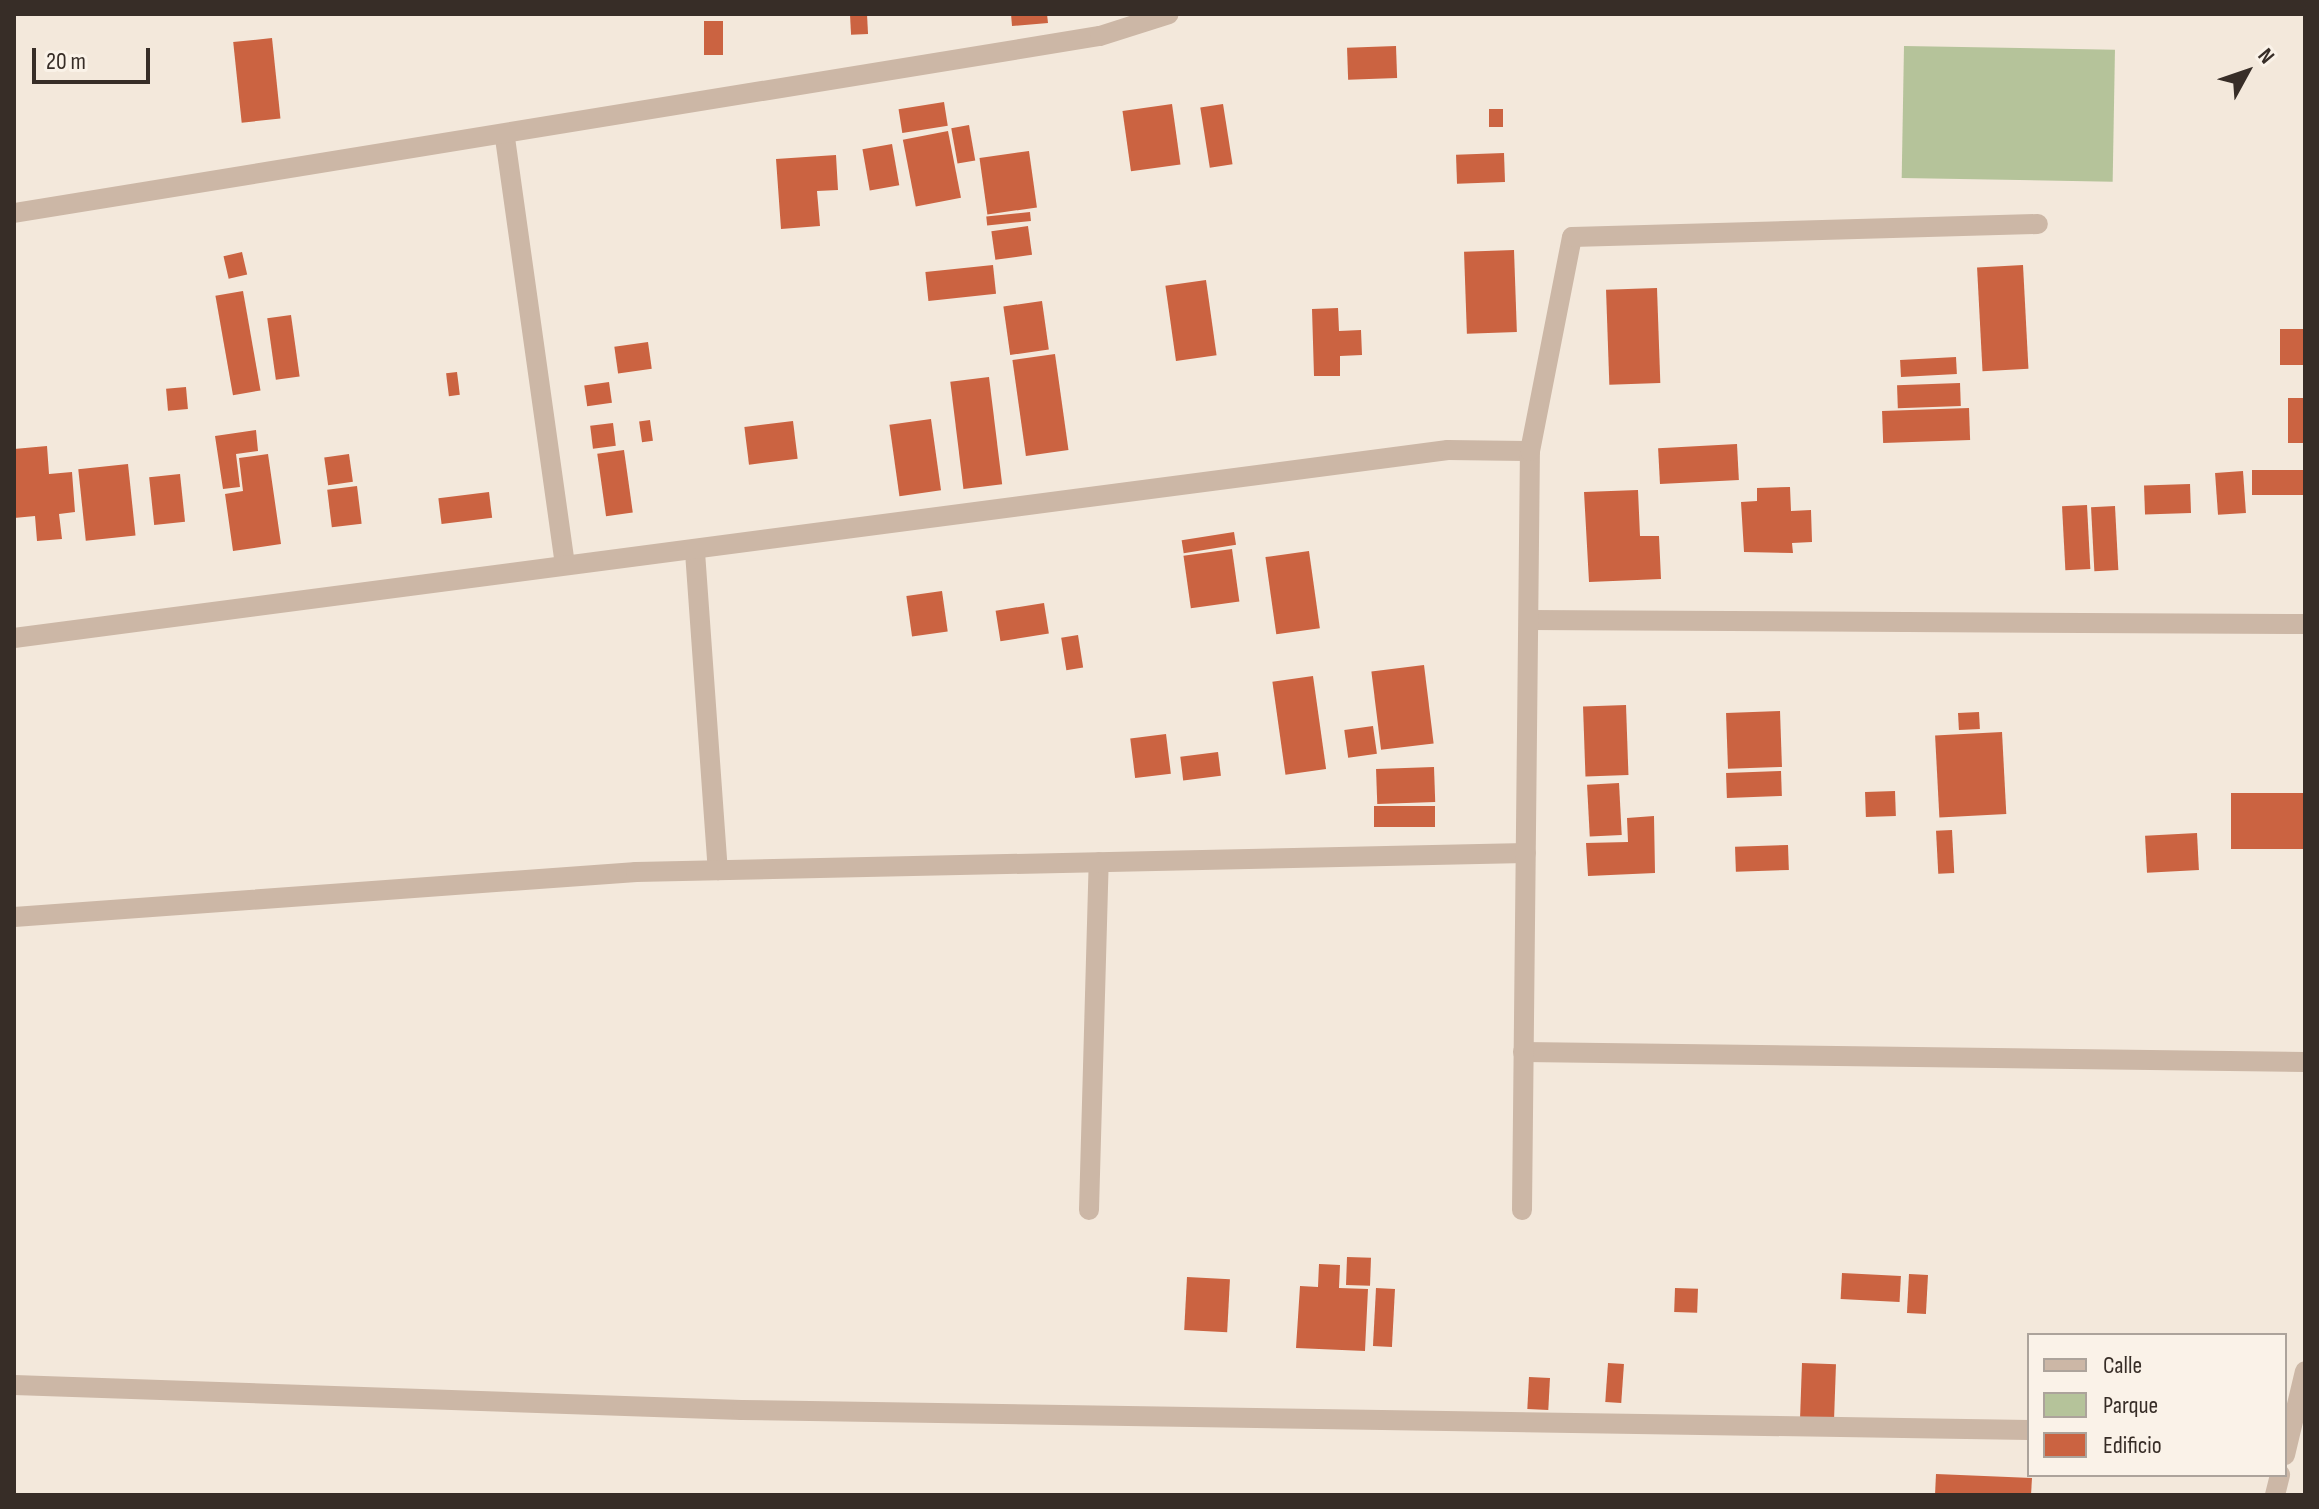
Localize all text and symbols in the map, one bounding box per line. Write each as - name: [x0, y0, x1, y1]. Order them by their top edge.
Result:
- scale bar: [36, 32, 154, 82]
- north arrow: [2207, 32, 2287, 112]
- text: N: [2252, 43, 2280, 69]
- text: 20 m: [46, 47, 86, 76]
- legend: [2027, 1333, 2287, 1477]
- text: Calle: [2103, 1351, 2142, 1380]
- text: Parque: [2103, 1391, 2158, 1420]
- text: Edificio: [2103, 1431, 2162, 1460]

